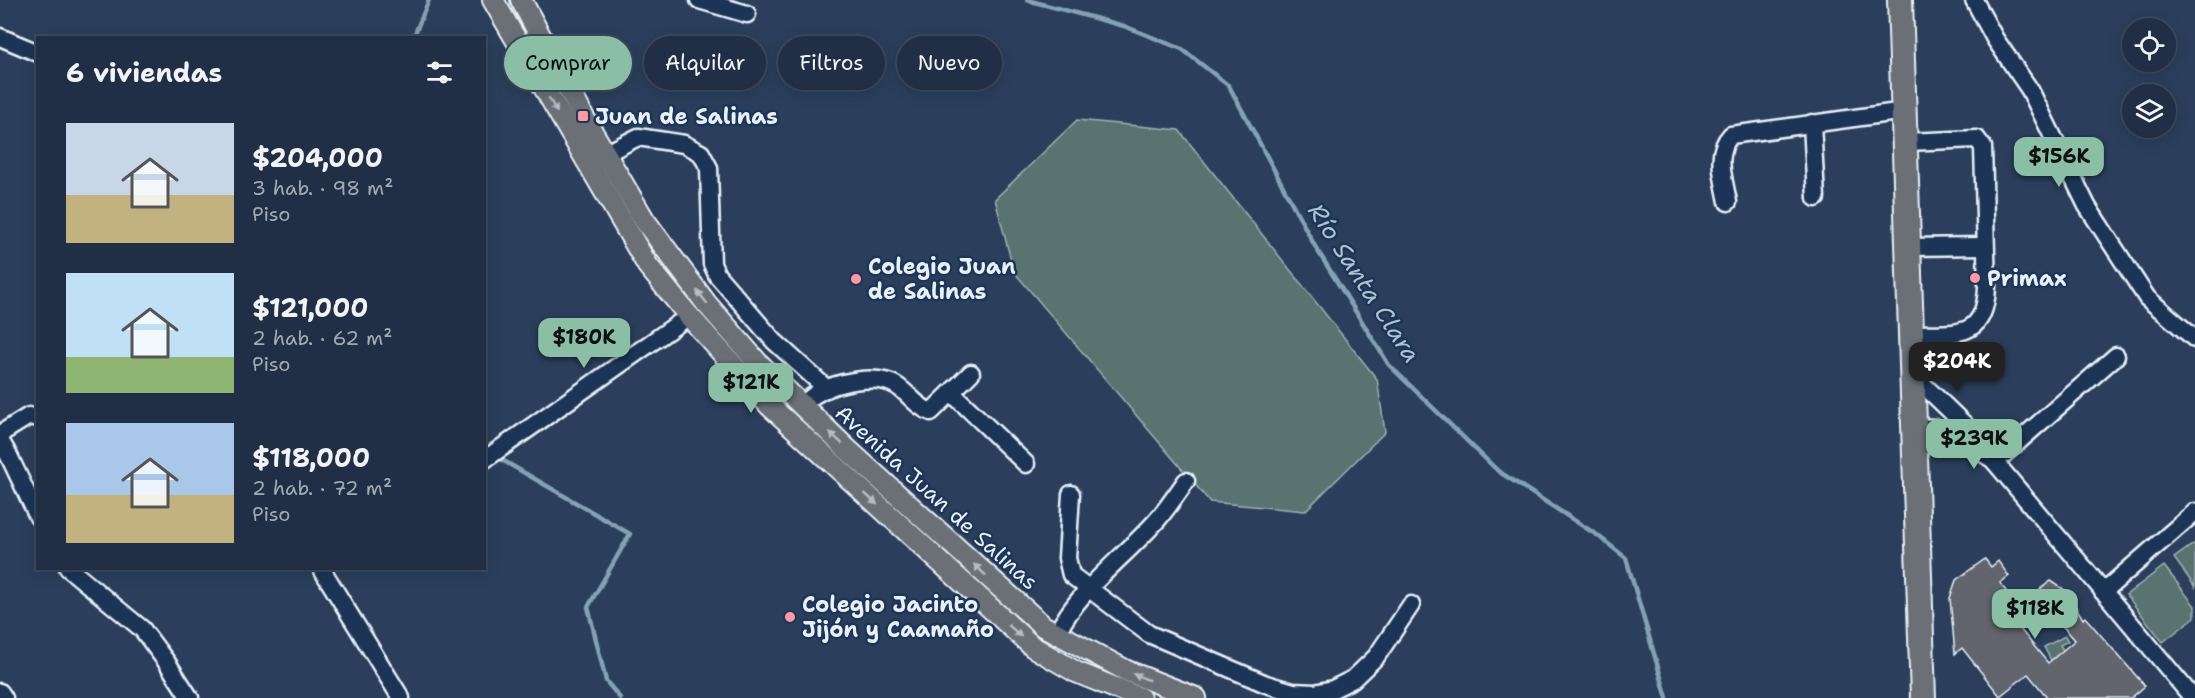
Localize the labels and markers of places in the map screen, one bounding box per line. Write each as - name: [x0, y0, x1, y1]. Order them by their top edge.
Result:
- place label: Juan de Salinas: [595, 102, 778, 131]
- marker: Juan de Salinas: [576, 109, 590, 123]
- pin: $156K: [2017, 137, 2101, 188]
- place label: Colegio Juan de Salinas: [868, 252, 1016, 306]
- place label: Primax: [1987, 264, 2067, 293]
- marker: Primax: [1968, 271, 1982, 285]
- marker: Colegio Juan de Salinas: [849, 272, 863, 286]
- pin: $180K: [542, 318, 626, 369]
- pin: $204K: [1915, 342, 1999, 393]
- pin: $121K: [709, 363, 793, 414]
- pin: $239K: [1932, 419, 2016, 470]
- pin: $118K: [1993, 589, 2077, 640]
- place label: Colegio Jacinto Jijón y Caamaño: [802, 590, 994, 644]
- marker: Colegio Jacinto Jijón y Caamaño: [783, 610, 797, 624]

